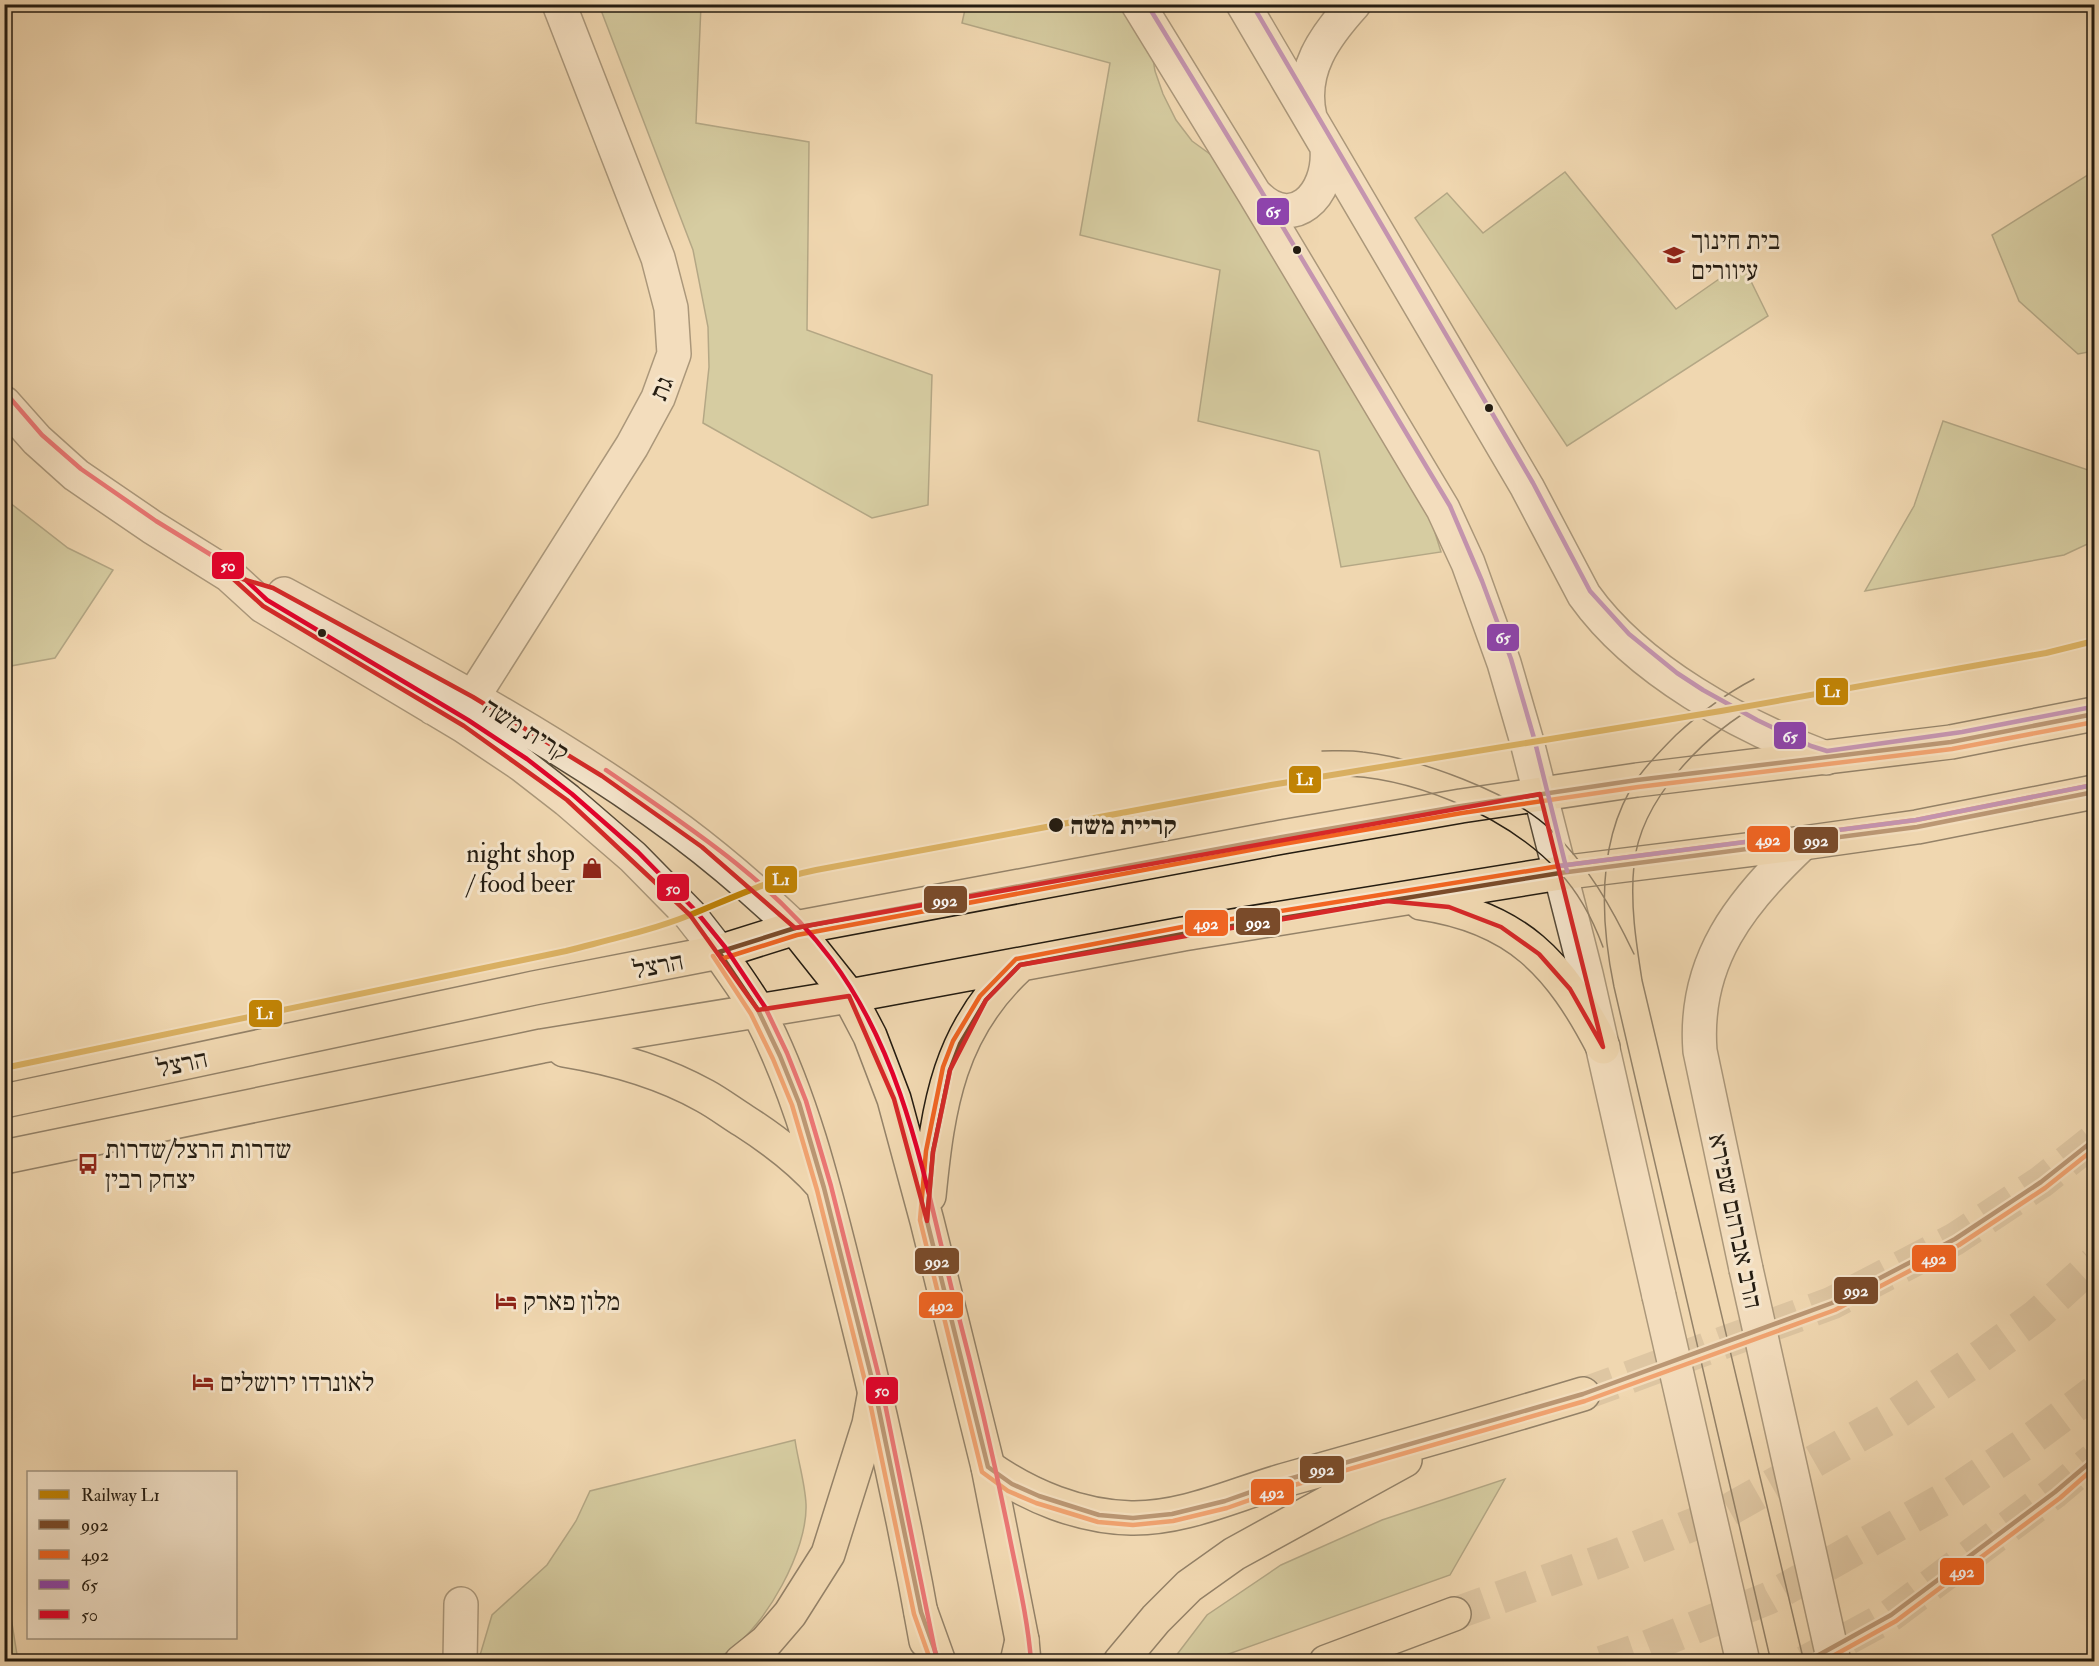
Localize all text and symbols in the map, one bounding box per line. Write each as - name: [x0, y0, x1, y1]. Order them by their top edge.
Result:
- line badge: 65: [1256, 197, 1290, 226]
- text: 65: [1265, 202, 1282, 222]
- place label: בית חינוך עיוורים: [1691, 225, 1780, 287]
- school or university icon: בית חינוך עיוורים: [1662, 243, 1686, 267]
- unlabelled marker: [1291, 244, 1303, 256]
- street label: גת: [643, 372, 681, 405]
- unlabelled marker: [1483, 402, 1495, 414]
- line badge: 50: [211, 551, 245, 580]
- text: 50: [220, 556, 236, 576]
- line badge: 65: [1486, 623, 1520, 652]
- unlabelled marker: [316, 627, 328, 639]
- text: 65: [1495, 628, 1512, 648]
- line badge: L1: [1815, 677, 1849, 706]
- text: L1: [1823, 682, 1841, 702]
- street label: קרית משה: [476, 691, 575, 769]
- line badge: 65: [1773, 721, 1807, 750]
- text: 65: [1782, 727, 1799, 747]
- line badge: L1: [1288, 765, 1322, 794]
- text: L1: [1296, 770, 1314, 790]
- place label: קריית משה: [1070, 810, 1177, 842]
- marker: קריית משה: [1047, 816, 1065, 834]
- line badge: 492: [1746, 825, 1791, 853]
- line badge: 992: [1793, 826, 1839, 854]
- text: 492: [1755, 830, 1780, 850]
- text: 992: [1802, 831, 1828, 851]
- place label: night shop / food beer: [465, 838, 575, 900]
- shop icon: night shop / food beer: [580, 856, 604, 880]
- line badge: L1: [764, 865, 798, 894]
- text: L1: [772, 870, 790, 890]
- line badge: 50: [656, 873, 690, 902]
- text: 50: [665, 879, 681, 899]
- line badge: 992: [923, 885, 968, 914]
- text: 992: [931, 891, 957, 911]
- line badge: 992: [1235, 907, 1281, 936]
- line badge: 492: [1184, 909, 1229, 937]
- text: 992: [1244, 913, 1270, 933]
- text: 492: [1193, 914, 1218, 934]
- street label: הרצל: [630, 945, 686, 987]
- line badge: L1: [248, 999, 283, 1028]
- text: L1: [256, 1004, 274, 1024]
- street label: הרצל: [154, 1043, 211, 1085]
- street label: הרב אברהם שפירא: [1701, 1131, 1769, 1312]
- place label: שדרות הרצל/שדרות יצחק רבין: [105, 1134, 291, 1196]
- bus stop icon: שדרות הרצל/שדרות יצחק רבין: [76, 1152, 100, 1176]
- line badge: 492: [1911, 1244, 1957, 1273]
- line badge: 992: [914, 1247, 960, 1275]
- text: 492: [1921, 1249, 1946, 1269]
- text: 992: [923, 1252, 949, 1272]
- line badge: 992: [1833, 1276, 1879, 1305]
- text: 992: [1842, 1281, 1868, 1301]
- place label: מלון פארק: [523, 1286, 620, 1318]
- hotel icon: מלון פארק: [494, 1289, 518, 1313]
- line badge: 492: [918, 1291, 964, 1319]
- text: 492: [928, 1296, 953, 1316]
- place label: לאונרדו ירושלים: [220, 1367, 374, 1399]
- hotel icon: לאונרדו ירושלים: [191, 1370, 215, 1394]
- line badge: 50: [865, 1376, 899, 1405]
- text: 50: [874, 1381, 890, 1401]
- line badge: 992: [1299, 1455, 1345, 1484]
- text: 992: [1308, 1460, 1334, 1480]
- legend: [27, 1471, 237, 1639]
- line badge: 492: [1250, 1478, 1295, 1506]
- text: 492: [1259, 1483, 1284, 1503]
- text: Railway L1: [81, 1484, 160, 1507]
- text: 992: [79, 1514, 109, 1537]
- text: 492: [81, 1544, 109, 1567]
- line badge: 492: [1939, 1557, 1985, 1586]
- text: 492: [1949, 1562, 1974, 1582]
- text: 65: [81, 1574, 98, 1597]
- text: 50: [81, 1604, 98, 1627]

